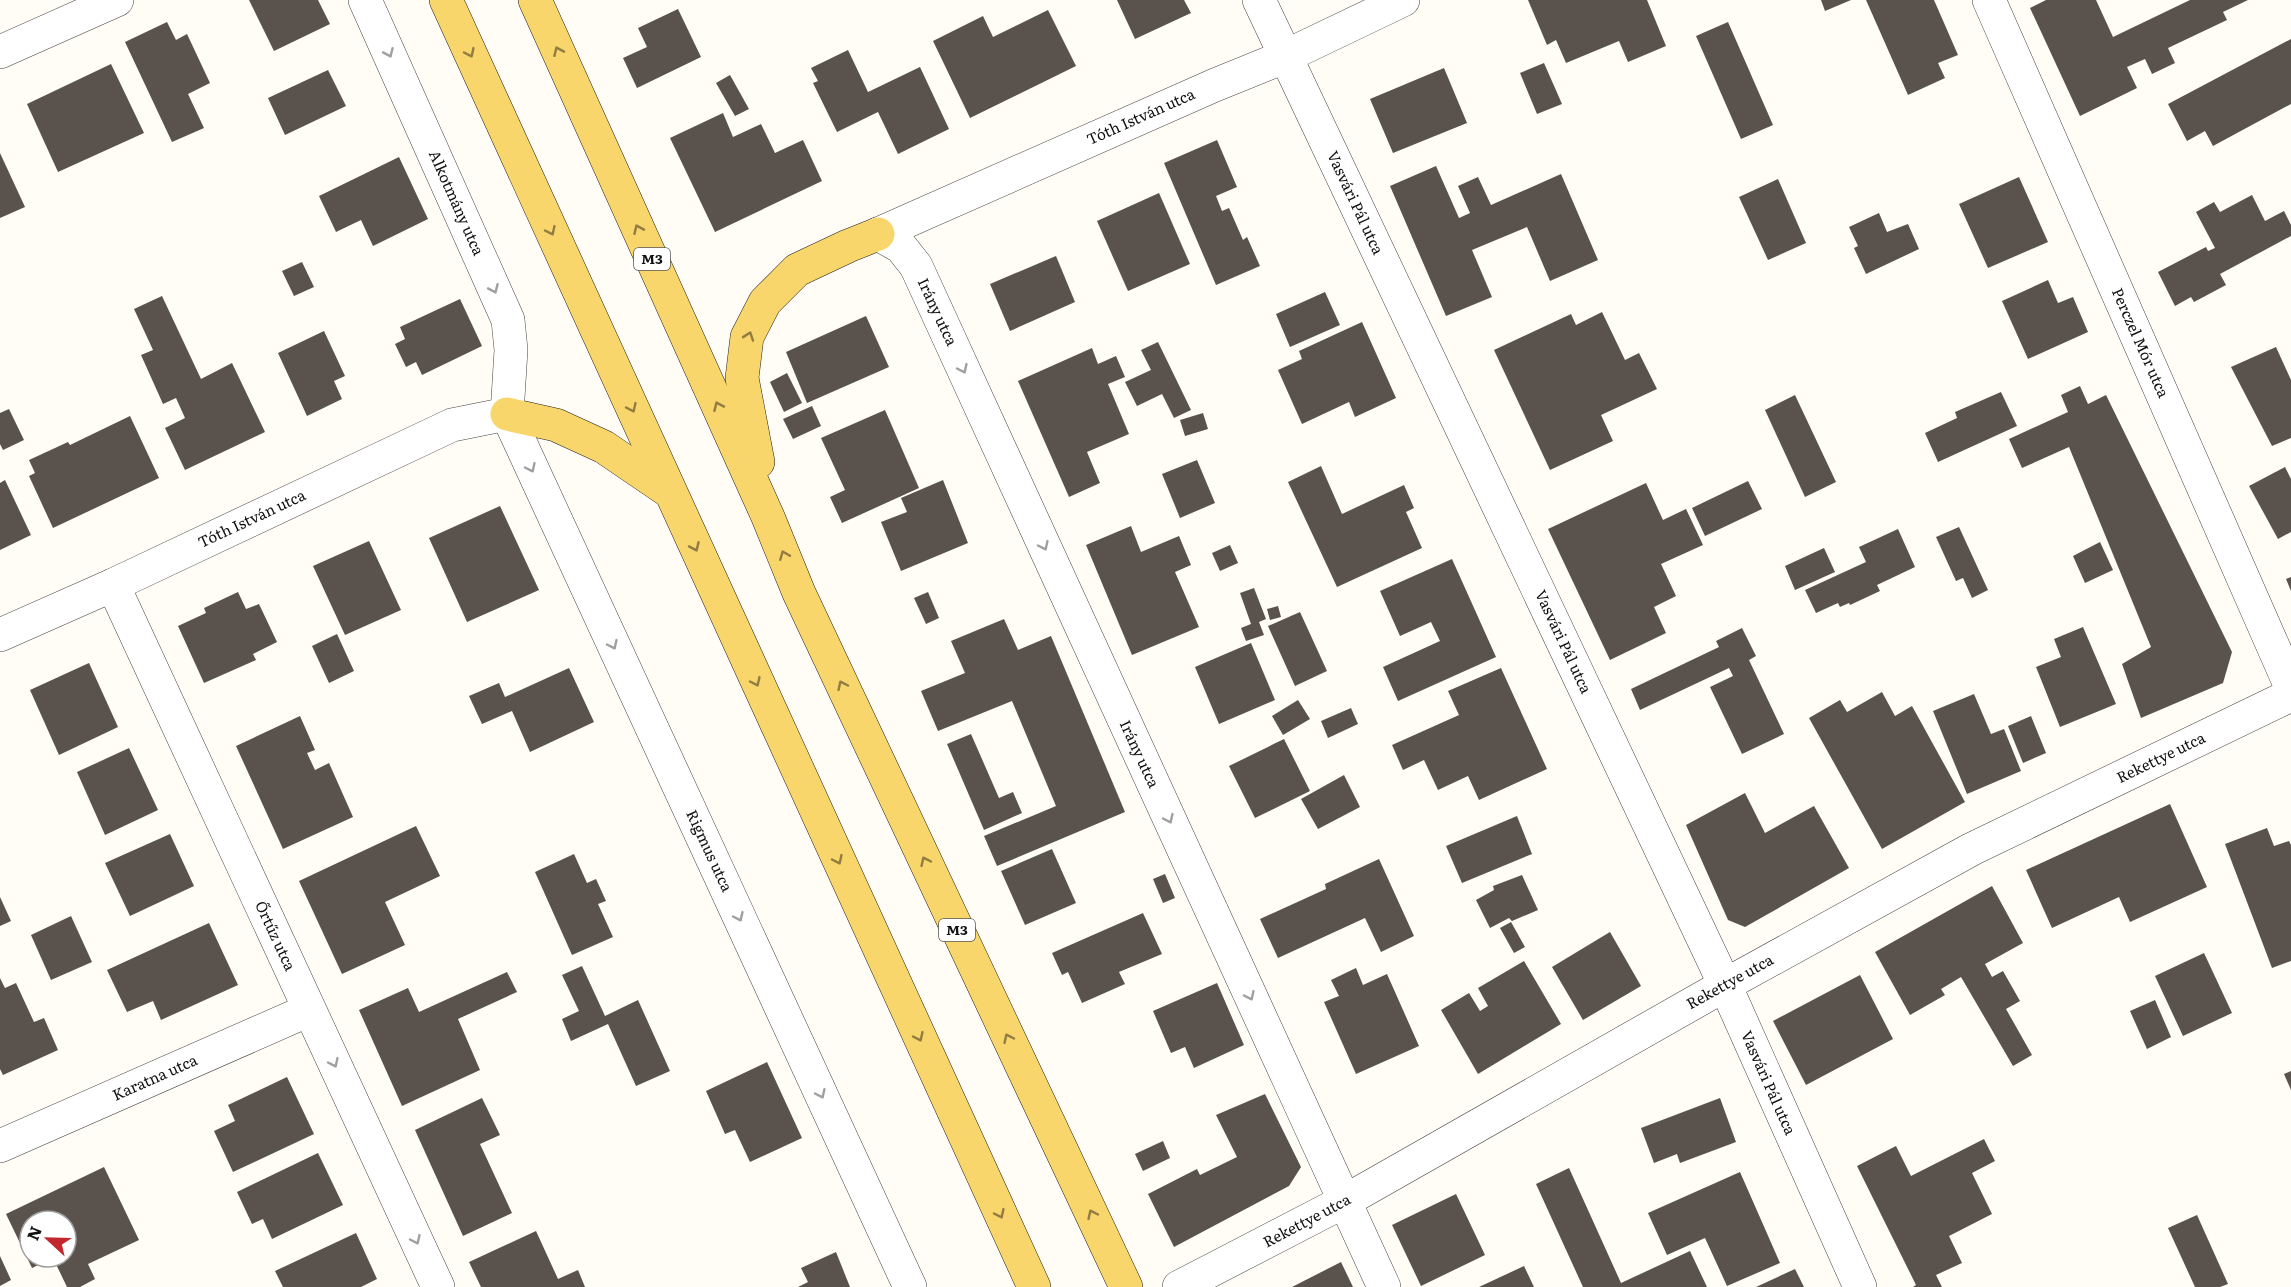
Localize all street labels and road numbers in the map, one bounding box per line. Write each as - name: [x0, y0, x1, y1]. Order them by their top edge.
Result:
- street label: Tóth István utca: [1083, 81, 1199, 150]
- street label: Alkotmány utca: [424, 146, 491, 260]
- street label: Vasvári Pál utca: [1322, 147, 1391, 259]
- road number: M3: [634, 248, 670, 270]
- street label: Irány utca: [913, 274, 964, 350]
- street label: Perczel Mór utca: [2107, 284, 2176, 402]
- street label: Tóth István utca: [194, 482, 310, 553]
- street label: Vasvári Pál utca: [1530, 586, 1599, 698]
- street label: Irány utca: [1115, 716, 1166, 792]
- street label: Rekettye utca: [2112, 725, 2209, 788]
- street label: Rigmus utca: [681, 805, 740, 896]
- street label: Őrtűz utca: [250, 897, 303, 975]
- road number: M3: [939, 919, 975, 941]
- street label: Rekettye utca: [1682, 947, 1778, 1014]
- street label: Vasvári Pál utca: [1736, 1027, 1803, 1139]
- street label: Karatna utca: [108, 1047, 202, 1106]
- street label: Rekettye utca: [1258, 1186, 1355, 1252]

